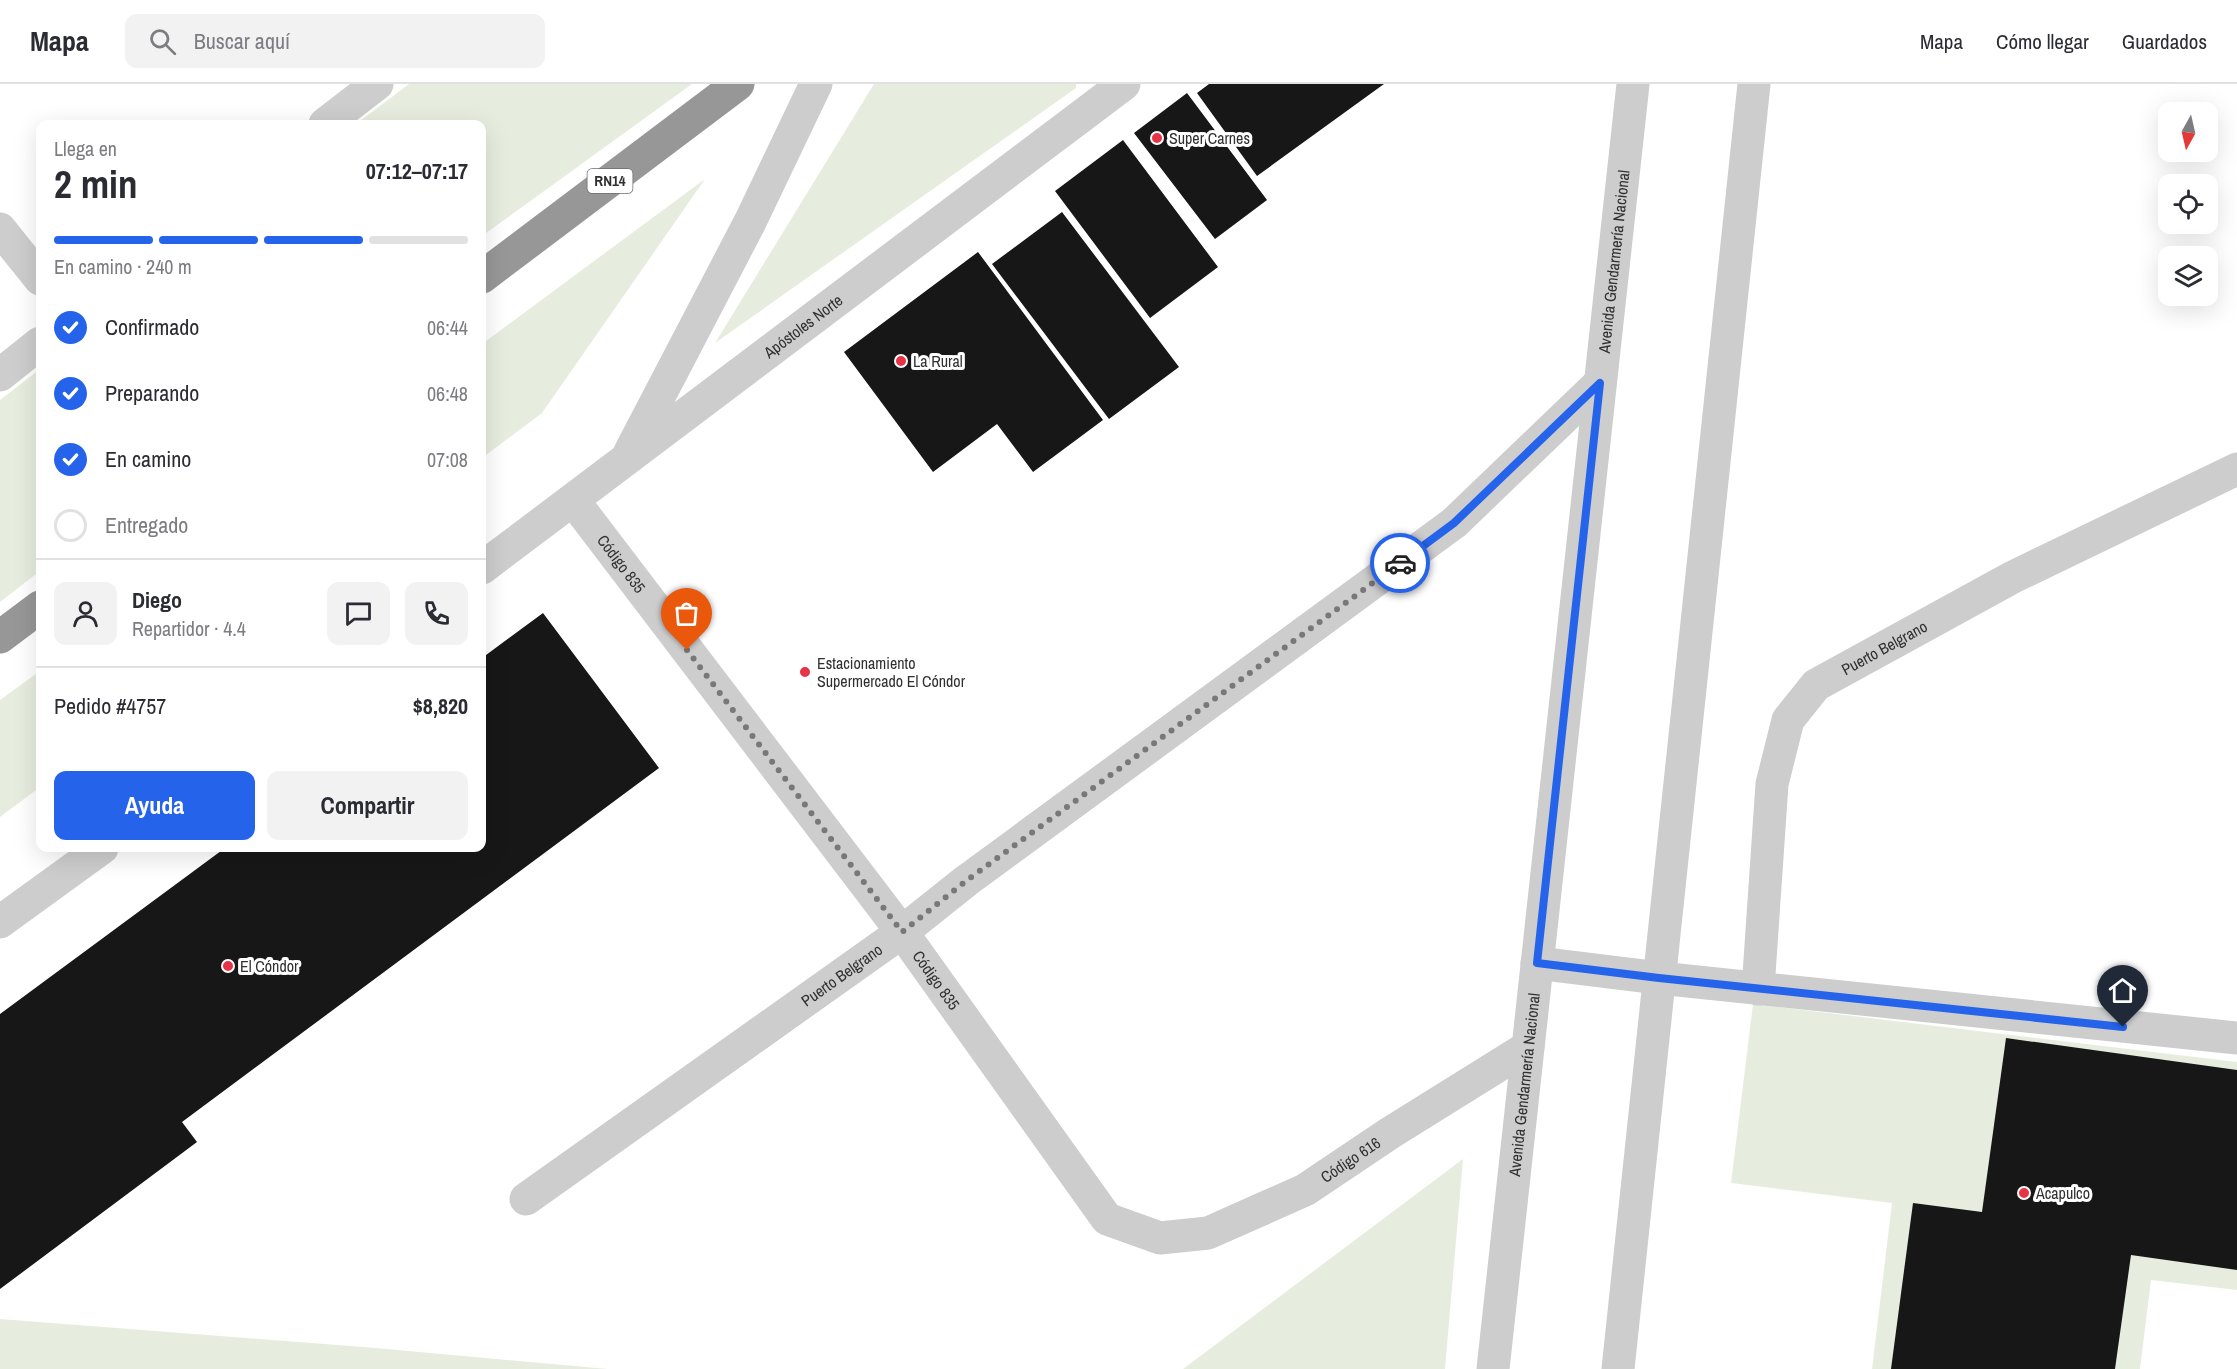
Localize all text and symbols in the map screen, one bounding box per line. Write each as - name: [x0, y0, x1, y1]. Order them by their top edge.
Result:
- search box: [125, 14, 545, 68]
- text: Mapa: [30, 22, 89, 60]
- icon: search: [146, 25, 179, 58]
- text: Buscar aquí: [194, 26, 290, 56]
- text: Mapa: [1920, 27, 1963, 56]
- text: Cómo llegar: [1996, 27, 2089, 56]
- text: Guardados: [2122, 27, 2207, 56]
- north arrow: [2158, 102, 2218, 162]
- map controls: [2158, 102, 2218, 306]
- place label: Super Carnes: [1169, 127, 1250, 149]
- marker: Super Carnes: [1150, 131, 1164, 145]
- text: Llega en: [54, 135, 117, 162]
- text: 07:12–07:17: [366, 156, 468, 186]
- text: 2 min: [54, 158, 138, 210]
- road number: RN14: [588, 169, 632, 193]
- street label: Avenida Gendarmería Nacional: [1593, 169, 1635, 355]
- button: locate: [2158, 174, 2218, 234]
- button: layers: [2158, 246, 2218, 306]
- text: En camino · 240 m: [54, 253, 192, 280]
- street label: Apóstoles Norte: [758, 289, 847, 364]
- icon: check: [54, 311, 87, 344]
- text: Confirmado: [105, 312, 199, 342]
- text: 06:44: [427, 314, 468, 341]
- place label: La Rural: [913, 350, 963, 372]
- marker: La Rural: [894, 354, 908, 368]
- icon: check: [54, 377, 87, 410]
- text: Preparando: [105, 378, 199, 408]
- text: 06:48: [427, 380, 468, 407]
- icon: check: [54, 443, 87, 476]
- text: En camino: [105, 444, 191, 474]
- text: 07:08: [427, 446, 468, 473]
- text: Entregado: [105, 510, 188, 540]
- street label: Código 835: [592, 530, 651, 597]
- courier: [1370, 533, 1430, 593]
- icon: car: [1384, 547, 1417, 580]
- button: person: [54, 582, 117, 645]
- button: chat: [327, 582, 390, 645]
- button: phone: [405, 582, 468, 645]
- text: Diego: [132, 585, 182, 615]
- pin: [661, 588, 712, 650]
- icon: bag: [670, 597, 703, 630]
- text: Repartidor · 4.4: [132, 615, 246, 642]
- street label: Puerto Belgrano: [1837, 615, 1931, 680]
- place label: Estacionamiento Supermercado El Cóndor: [817, 652, 966, 692]
- marker: Estacionamiento Supermercado El Cóndor: [798, 665, 812, 679]
- text: Pedido #4757: [54, 691, 166, 721]
- text: $8,820: [413, 691, 468, 721]
- button: Ayuda: [54, 771, 255, 840]
- button: Compartir: [267, 771, 468, 840]
- street label: Puerto Belgrano: [796, 938, 887, 1011]
- street label: Código 835: [908, 946, 965, 1014]
- place label: El Cóndor: [240, 955, 299, 977]
- marker: El Cóndor: [221, 959, 235, 973]
- pin: [2097, 965, 2148, 1027]
- icon: home: [2106, 974, 2139, 1007]
- street label: Avenida Gendarmería Nacional: [1503, 992, 1545, 1179]
- street label: Código 616: [1316, 1132, 1385, 1188]
- place label: Acapulco: [2035, 1182, 2090, 1204]
- marker: Acapulco: [2017, 1186, 2031, 1200]

